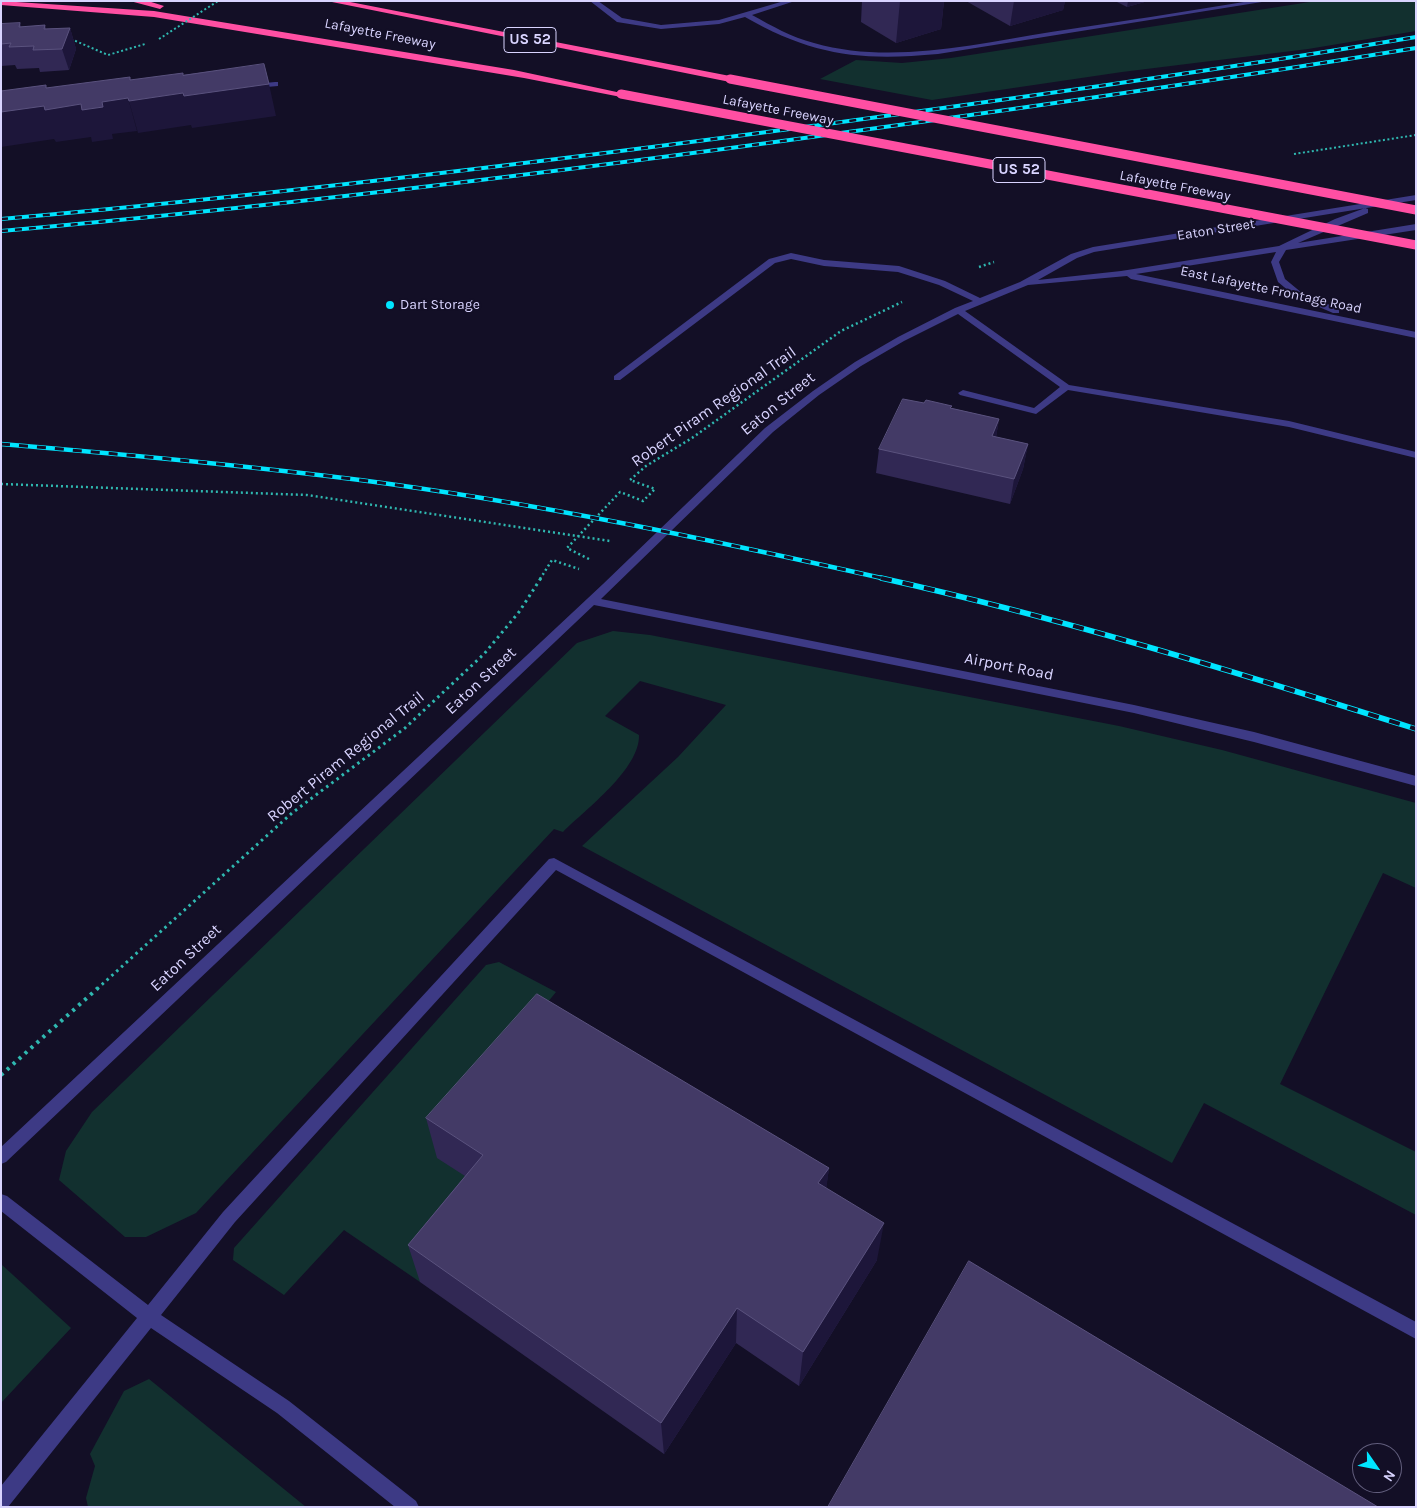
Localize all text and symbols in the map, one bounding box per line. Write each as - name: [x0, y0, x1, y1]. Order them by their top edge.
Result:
- street label: Lafayette Freeway: [323, 15, 437, 53]
- road number: US 52: [504, 28, 556, 52]
- street label: Lafayette Freeway: [721, 91, 835, 129]
- road number: US 52: [993, 158, 1045, 182]
- street label: Lafayette Freeway: [1118, 167, 1232, 205]
- street label: Eaton Street: [1176, 216, 1256, 244]
- street label: East Lafayette Frontage Road: [1179, 263, 1363, 317]
- place label: Dart Storage: [400, 297, 480, 313]
- marker: Dart Storage: [384, 299, 396, 311]
- street label: Robert Piram Regional Trail: [628, 343, 800, 471]
- street label: Eaton Street: [737, 368, 819, 440]
- street label: Eaton Street: [442, 643, 520, 719]
- street label: Airport Road: [963, 649, 1055, 685]
- street label: Robert Piram Regional Trail: [263, 688, 429, 826]
- street label: Eaton Street: [147, 920, 225, 996]
- north arrow: [1352, 1443, 1402, 1493]
- text: N: [1379, 1467, 1399, 1485]

